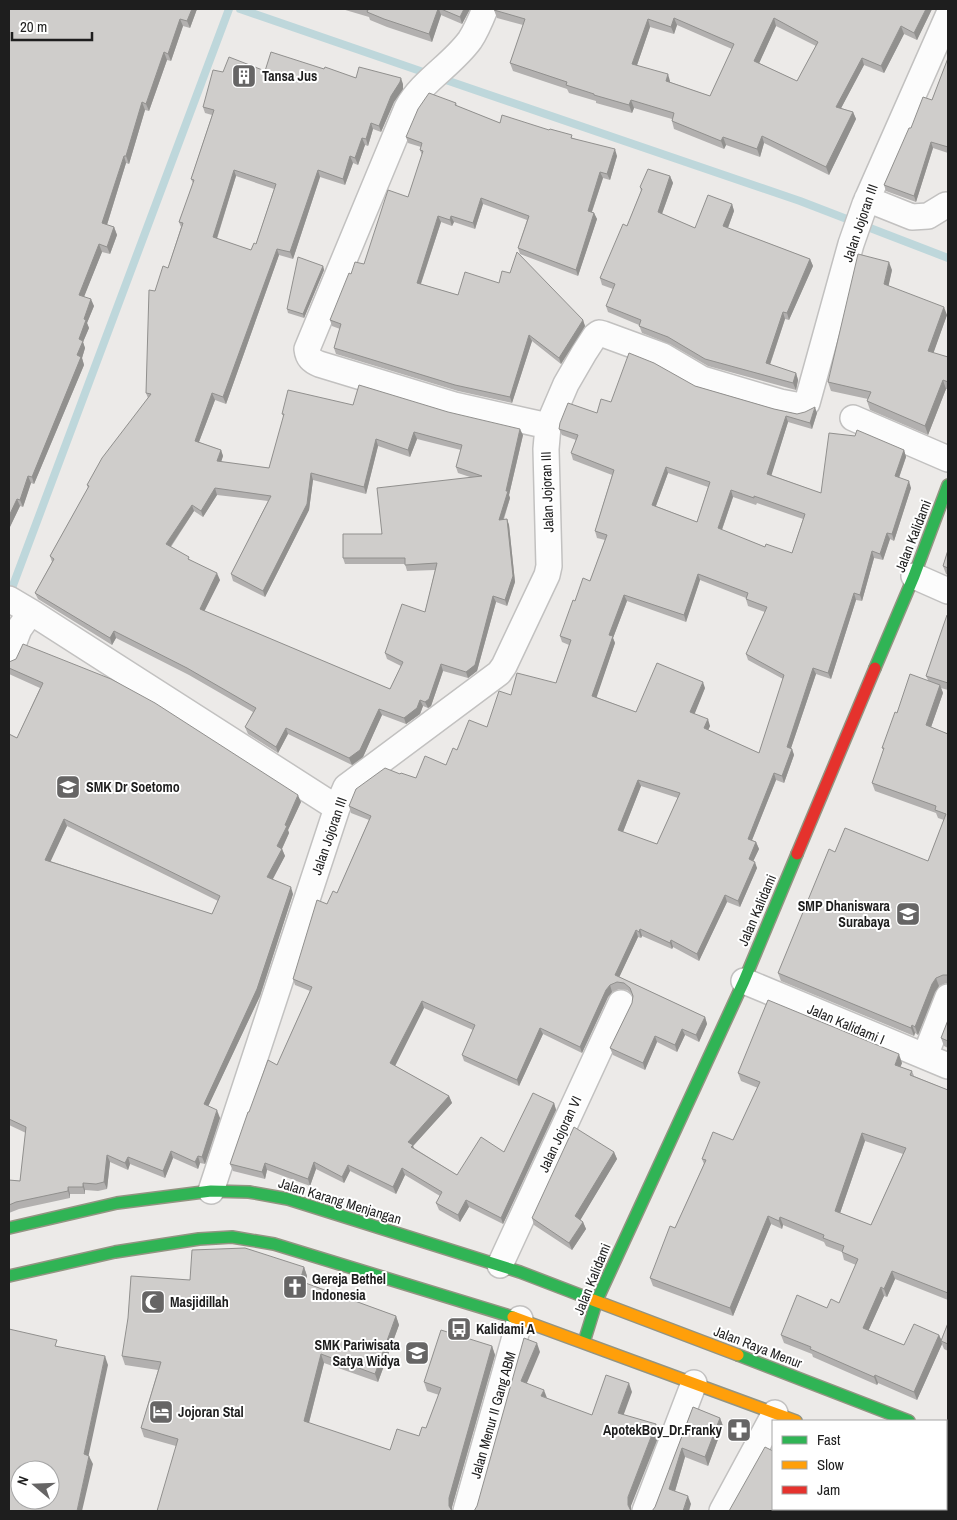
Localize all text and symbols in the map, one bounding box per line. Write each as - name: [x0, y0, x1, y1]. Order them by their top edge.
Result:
- scale bar: [12, 10, 92, 42]
- text: 20 m: [20, 16, 47, 37]
- building icon: Tansa Jus: [231, 63, 257, 89]
- place label: Tansa Jus: [262, 67, 317, 85]
- street label: Jalan Jojoran III: [838, 182, 882, 264]
- street label: Jalan Jojoran III: [537, 451, 557, 533]
- street label: Jalan Kalidami: [891, 497, 935, 575]
- school or university icon: SMK Dr Soetomo: [55, 774, 81, 800]
- place label: SMK Dr Soetomo: [86, 778, 180, 796]
- street label: Jalan Jojoran III: [307, 795, 351, 877]
- street label: Jalan Kalidami: [734, 872, 780, 948]
- place label: SMP Dhaniswara Surabaya: [798, 897, 891, 931]
- school or university icon: SMP Dhaniswara Surabaya: [895, 901, 921, 927]
- street label: Jalan Kalidami I: [805, 1000, 887, 1048]
- street label: Jalan Jojoran VI: [534, 1093, 586, 1175]
- street label: Jalan Karang Menjangan: [276, 1174, 404, 1228]
- street label: Jalan Kalidami: [569, 1240, 615, 1318]
- place label: Gereja Bethel Indonesia: [312, 1270, 386, 1304]
- church icon: Gereja Bethel Indonesia: [282, 1274, 308, 1300]
- mosque icon: Masjidillah: [140, 1289, 166, 1315]
- place label: Masjidillah: [170, 1293, 229, 1311]
- bus stop icon: Kalidami A: [446, 1316, 472, 1342]
- place label: Kalidami A: [476, 1320, 536, 1338]
- street label: Jalan Raya Menur: [711, 1322, 805, 1372]
- place label: SMK Pariwisata Satya Widya: [315, 1336, 401, 1370]
- school or university icon: SMK Pariwisata Satya Widya: [404, 1340, 430, 1366]
- street label: Jalan Menur II Gang ABM: [466, 1349, 520, 1481]
- hotel icon: Jojoran Stal: [148, 1399, 174, 1425]
- place label: Jojoran Stal: [178, 1403, 244, 1421]
- pharmacy icon: ApotekBoy_Dr.Franky: [726, 1417, 752, 1443]
- legend: [772, 1420, 947, 1510]
- place label: ApotekBoy_Dr.Franky: [603, 1421, 723, 1439]
- text: Fast: [817, 1429, 841, 1450]
- text: Slow: [817, 1454, 844, 1475]
- north arrow: [10, 1460, 60, 1510]
- text: N: [13, 1474, 33, 1488]
- text: Jam: [817, 1479, 840, 1500]

